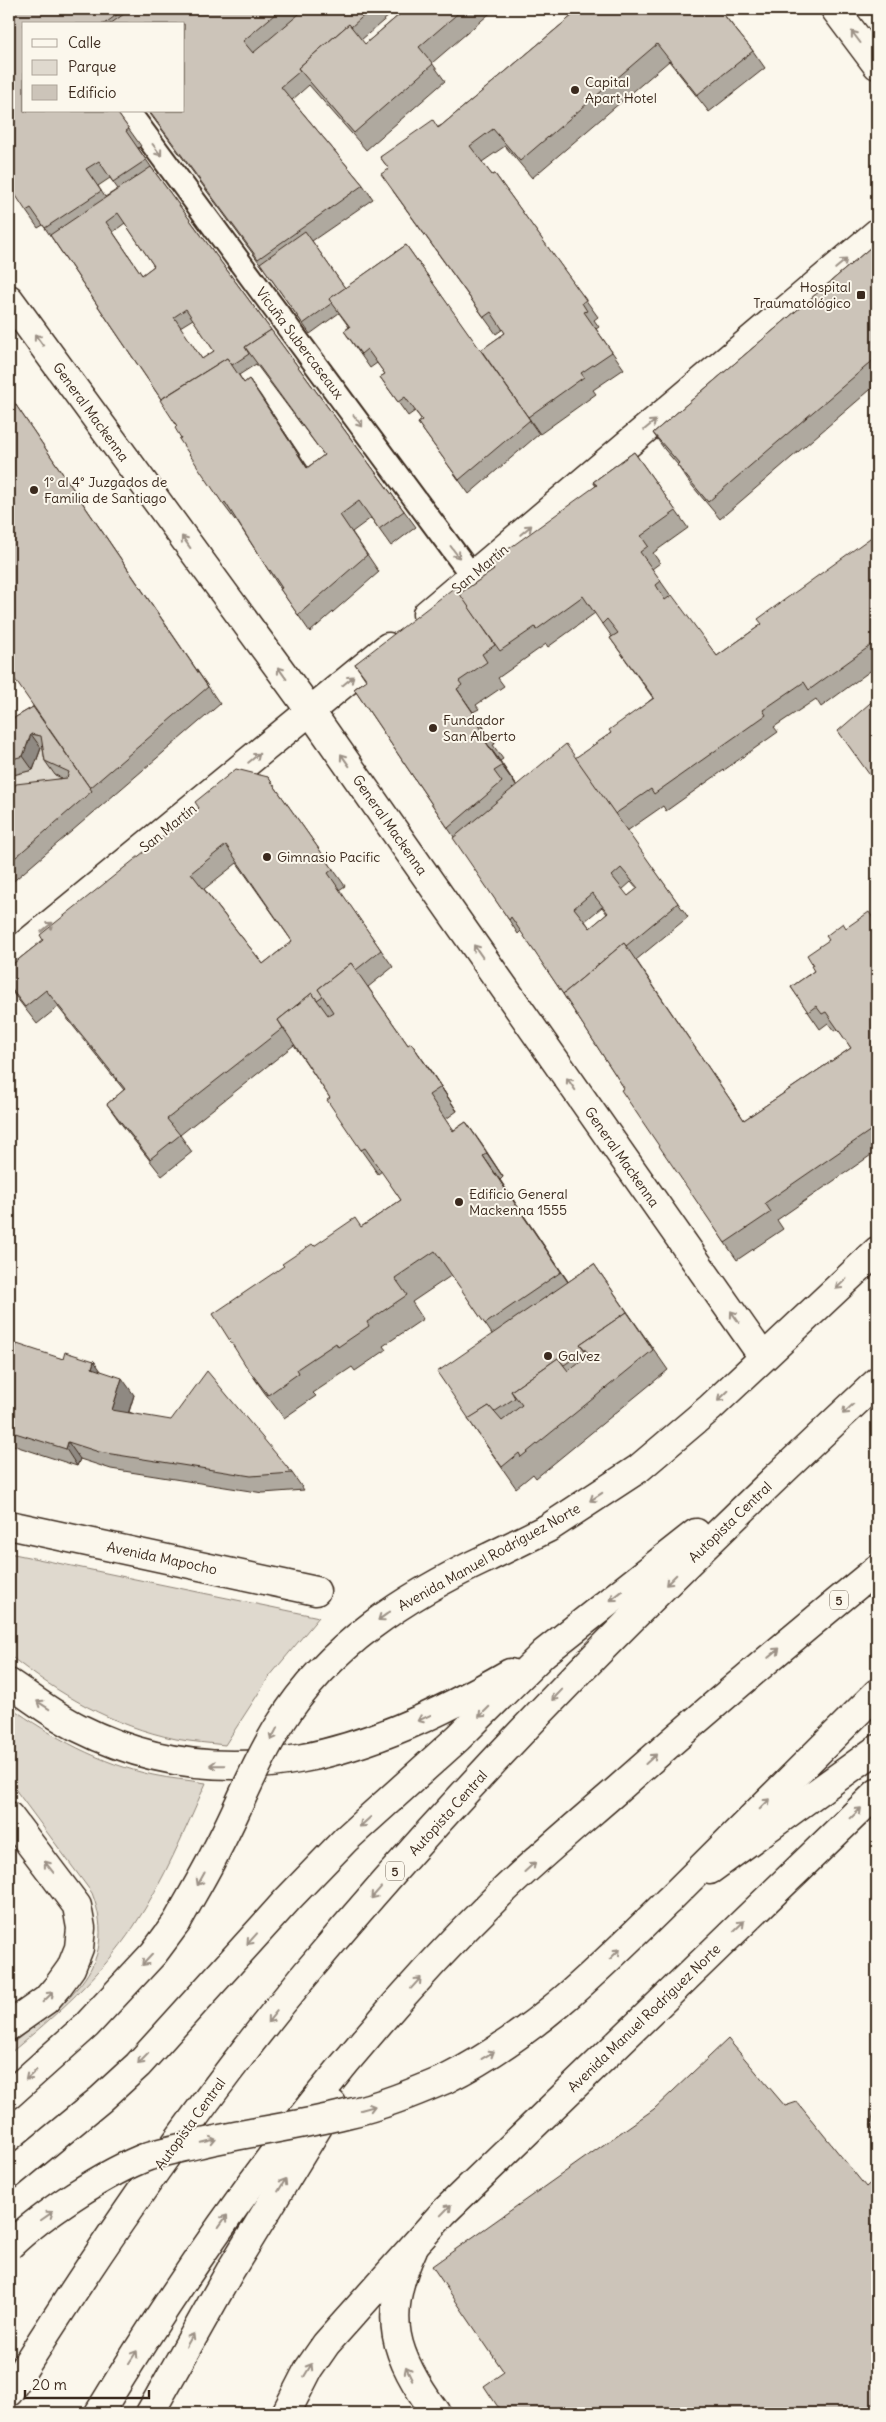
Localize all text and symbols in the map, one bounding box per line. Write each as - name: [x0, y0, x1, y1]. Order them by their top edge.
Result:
- legend: [22, 22, 185, 112]
- one-way arrow: [851, 31, 862, 44]
- text: Calle: [68, 33, 101, 52]
- text: Parque: [68, 57, 116, 76]
- place label: Capital Apart Hotel: [585, 73, 657, 107]
- text: Edificio: [68, 83, 116, 102]
- marker: Capital Apart Hotel: [569, 84, 581, 96]
- one-way arrow: [151, 143, 162, 156]
- one-way arrow: [834, 258, 847, 270]
- place label: Hospital Traumatológico: [753, 278, 851, 312]
- street label: Vicuña Subercaseaux: [252, 284, 348, 403]
- marker: Hospital Traumatológico: [855, 289, 867, 301]
- one-way arrow: [33, 334, 44, 347]
- street label: General Mackenna: [49, 359, 133, 465]
- one-way arrow: [353, 414, 363, 428]
- one-way arrow: [643, 420, 656, 431]
- place label: 1° al 4° Juzgados de Familia de Santiago: [44, 473, 167, 507]
- marker: 1° al 4° Juzgados de Familia de Santiago: [28, 484, 40, 496]
- one-way arrow: [519, 525, 532, 536]
- one-way arrow: [181, 535, 191, 549]
- street label: San Martín: [448, 540, 512, 598]
- one-way arrow: [450, 545, 460, 559]
- one-way arrow: [277, 666, 287, 680]
- one-way arrow: [341, 675, 354, 686]
- place label: Fundador San Alberto: [443, 711, 516, 745]
- marker: Fundador San Alberto: [427, 722, 439, 734]
- one-way arrow: [247, 753, 260, 764]
- one-way arrow: [340, 753, 350, 767]
- street label: General Mackenna: [349, 771, 431, 879]
- street label: San Martín: [136, 800, 200, 856]
- place label: Gimnasio Pacific: [277, 848, 380, 866]
- marker: Gimnasio Pacific: [261, 851, 273, 863]
- one-way arrow: [40, 922, 53, 933]
- one-way arrow: [473, 944, 483, 958]
- one-way arrow: [566, 1077, 576, 1091]
- street label: General Mackenna: [581, 1103, 663, 1211]
- place label: Edificio General Mackenna 1555: [469, 1185, 568, 1219]
- marker: Edificio General Mackenna 1555: [453, 1196, 465, 1208]
- one-way arrow: [835, 1278, 848, 1290]
- one-way arrow: [730, 1310, 740, 1324]
- place label: Galvez: [558, 1347, 601, 1365]
- marker: Galvez: [542, 1350, 554, 1362]
- one-way arrow: [717, 1390, 729, 1402]
- one-way arrow: [842, 1403, 855, 1415]
- street label: Autopista Central: [685, 1478, 775, 1566]
- one-way arrow: [590, 1492, 604, 1502]
- street label: Avenida Manuel Rodríguez Norte: [395, 1499, 583, 1615]
- street label: Avenida Mapocho: [105, 1538, 219, 1578]
- one-way arrow: [665, 1573, 677, 1586]
- road number: 5: [830, 1590, 848, 1610]
- one-way arrow: [610, 1591, 623, 1602]
- one-way arrow: [377, 1611, 391, 1621]
- one-way arrow: [768, 1648, 781, 1659]
- one-way arrow: [551, 1689, 563, 1702]
- one-way arrow: [36, 1700, 50, 1711]
- one-way arrow: [478, 1706, 491, 1718]
- one-way arrow: [417, 1713, 432, 1723]
- one-way arrow: [269, 1726, 278, 1741]
- one-way arrow: [644, 1753, 657, 1765]
- one-way arrow: [209, 1760, 225, 1769]
- street label: Autopista Central: [405, 1766, 491, 1860]
- one-way arrow: [759, 1798, 771, 1811]
- one-way arrow: [849, 1808, 861, 1820]
- one-way arrow: [359, 1817, 372, 1828]
- one-way arrow: [43, 1861, 54, 1874]
- one-way arrow: [523, 1861, 536, 1873]
- road number: 5: [386, 1862, 404, 1880]
- one-way arrow: [195, 1871, 205, 1885]
- one-way arrow: [371, 1886, 382, 1899]
- one-way arrow: [732, 1920, 745, 1932]
- one-way arrow: [246, 1932, 258, 1945]
- street label: Avenida Manuel Rodríguez Norte: [564, 1940, 724, 2096]
- one-way arrow: [608, 1948, 621, 1960]
- one-way arrow: [141, 1954, 153, 1967]
- one-way arrow: [410, 1977, 422, 1990]
- one-way arrow: [41, 1991, 54, 2003]
- one-way arrow: [266, 2010, 277, 2023]
- one-way arrow: [481, 2050, 495, 2060]
- one-way arrow: [137, 2053, 149, 2066]
- one-way arrow: [25, 2069, 38, 2080]
- street label: Autopista Central: [151, 2075, 229, 2173]
- one-way arrow: [359, 2103, 375, 2113]
- one-way arrow: [200, 2136, 216, 2145]
- one-way arrow: [278, 2179, 288, 2193]
- one-way arrow: [440, 2204, 452, 2216]
- one-way arrow: [40, 2211, 54, 2221]
- one-way arrow: [218, 2214, 228, 2228]
- one-way arrow: [186, 2333, 196, 2347]
- one-way arrow: [128, 2350, 139, 2364]
- one-way arrow: [304, 2364, 314, 2378]
- one-way arrow: [404, 2366, 414, 2381]
- scale bar: [25, 2367, 149, 2399]
- text: 20 m: [32, 2375, 67, 2394]

